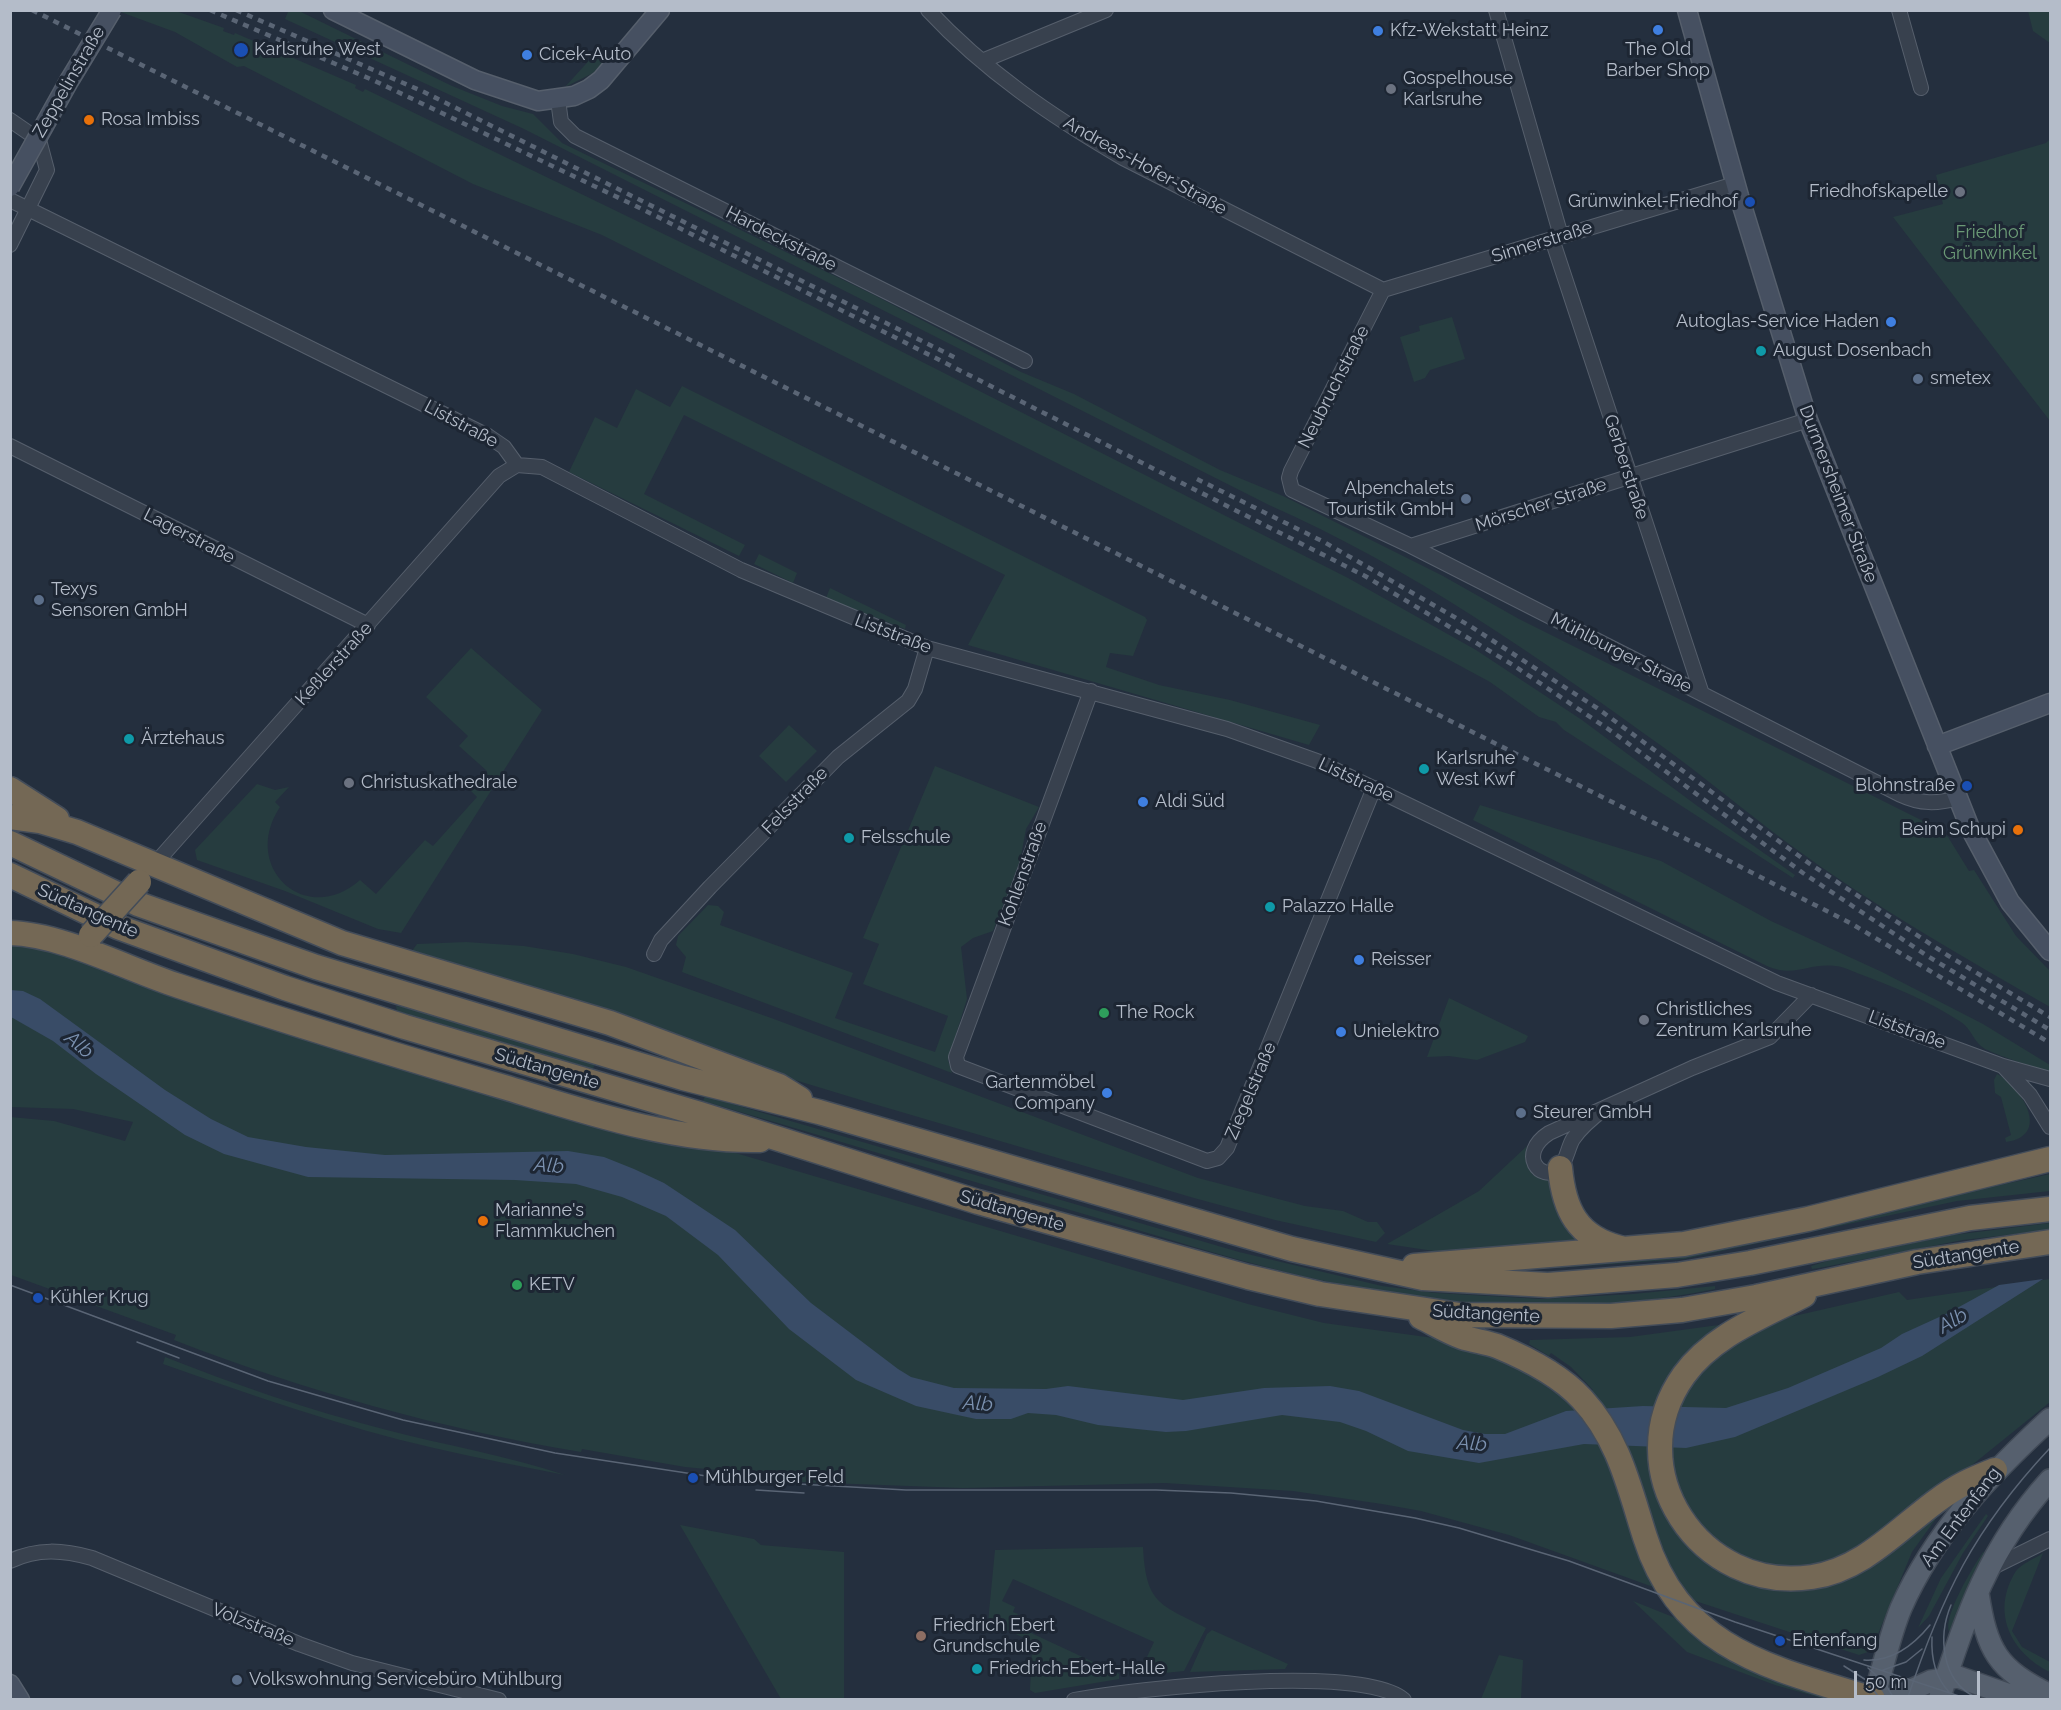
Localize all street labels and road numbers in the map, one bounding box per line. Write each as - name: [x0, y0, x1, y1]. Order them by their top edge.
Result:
- street label: Zeppelinstraße: [28, 22, 110, 142]
- street label: Andreas-Hofer-Straße: [1060, 112, 1230, 220]
- street label: Hardeckstraße: [722, 202, 840, 276]
- street label: Sinnerstraße: [1489, 216, 1595, 268]
- street label: Neubruchstraße: [1294, 322, 1374, 452]
- street label: Liststraße: [420, 396, 502, 452]
- street label: Durmersheimer Straße: [1794, 402, 1882, 586]
- street label: Gerberstraße: [1599, 412, 1653, 522]
- street label: Mörscher Straße: [1473, 474, 1609, 536]
- street label: Lagerstraße: [140, 504, 238, 568]
- street label: Mühlburger Straße: [1547, 608, 1695, 698]
- street label: Liststraße: [852, 610, 934, 658]
- street label: Keßlerstraße: [291, 618, 377, 710]
- street label: Liststraße: [1315, 753, 1397, 807]
- street label: Felsstraße: [758, 763, 832, 839]
- street label: Kohlenstraße: [994, 819, 1052, 929]
- street label: Südtangente: [34, 879, 142, 943]
- street label: Liststraße: [1866, 1006, 1948, 1054]
- street label: Ziegelstraße: [1221, 1039, 1281, 1143]
- street label: Südtangente: [492, 1044, 602, 1094]
- street label: Südtangente: [957, 1186, 1067, 1236]
- street label: Südtangente: [1911, 1236, 2021, 1274]
- street label: Südtangente: [1432, 1300, 1540, 1328]
- street label: Am Entenfang: [1917, 1463, 2005, 1571]
- street label: Volzstraße: [209, 1599, 297, 1651]

